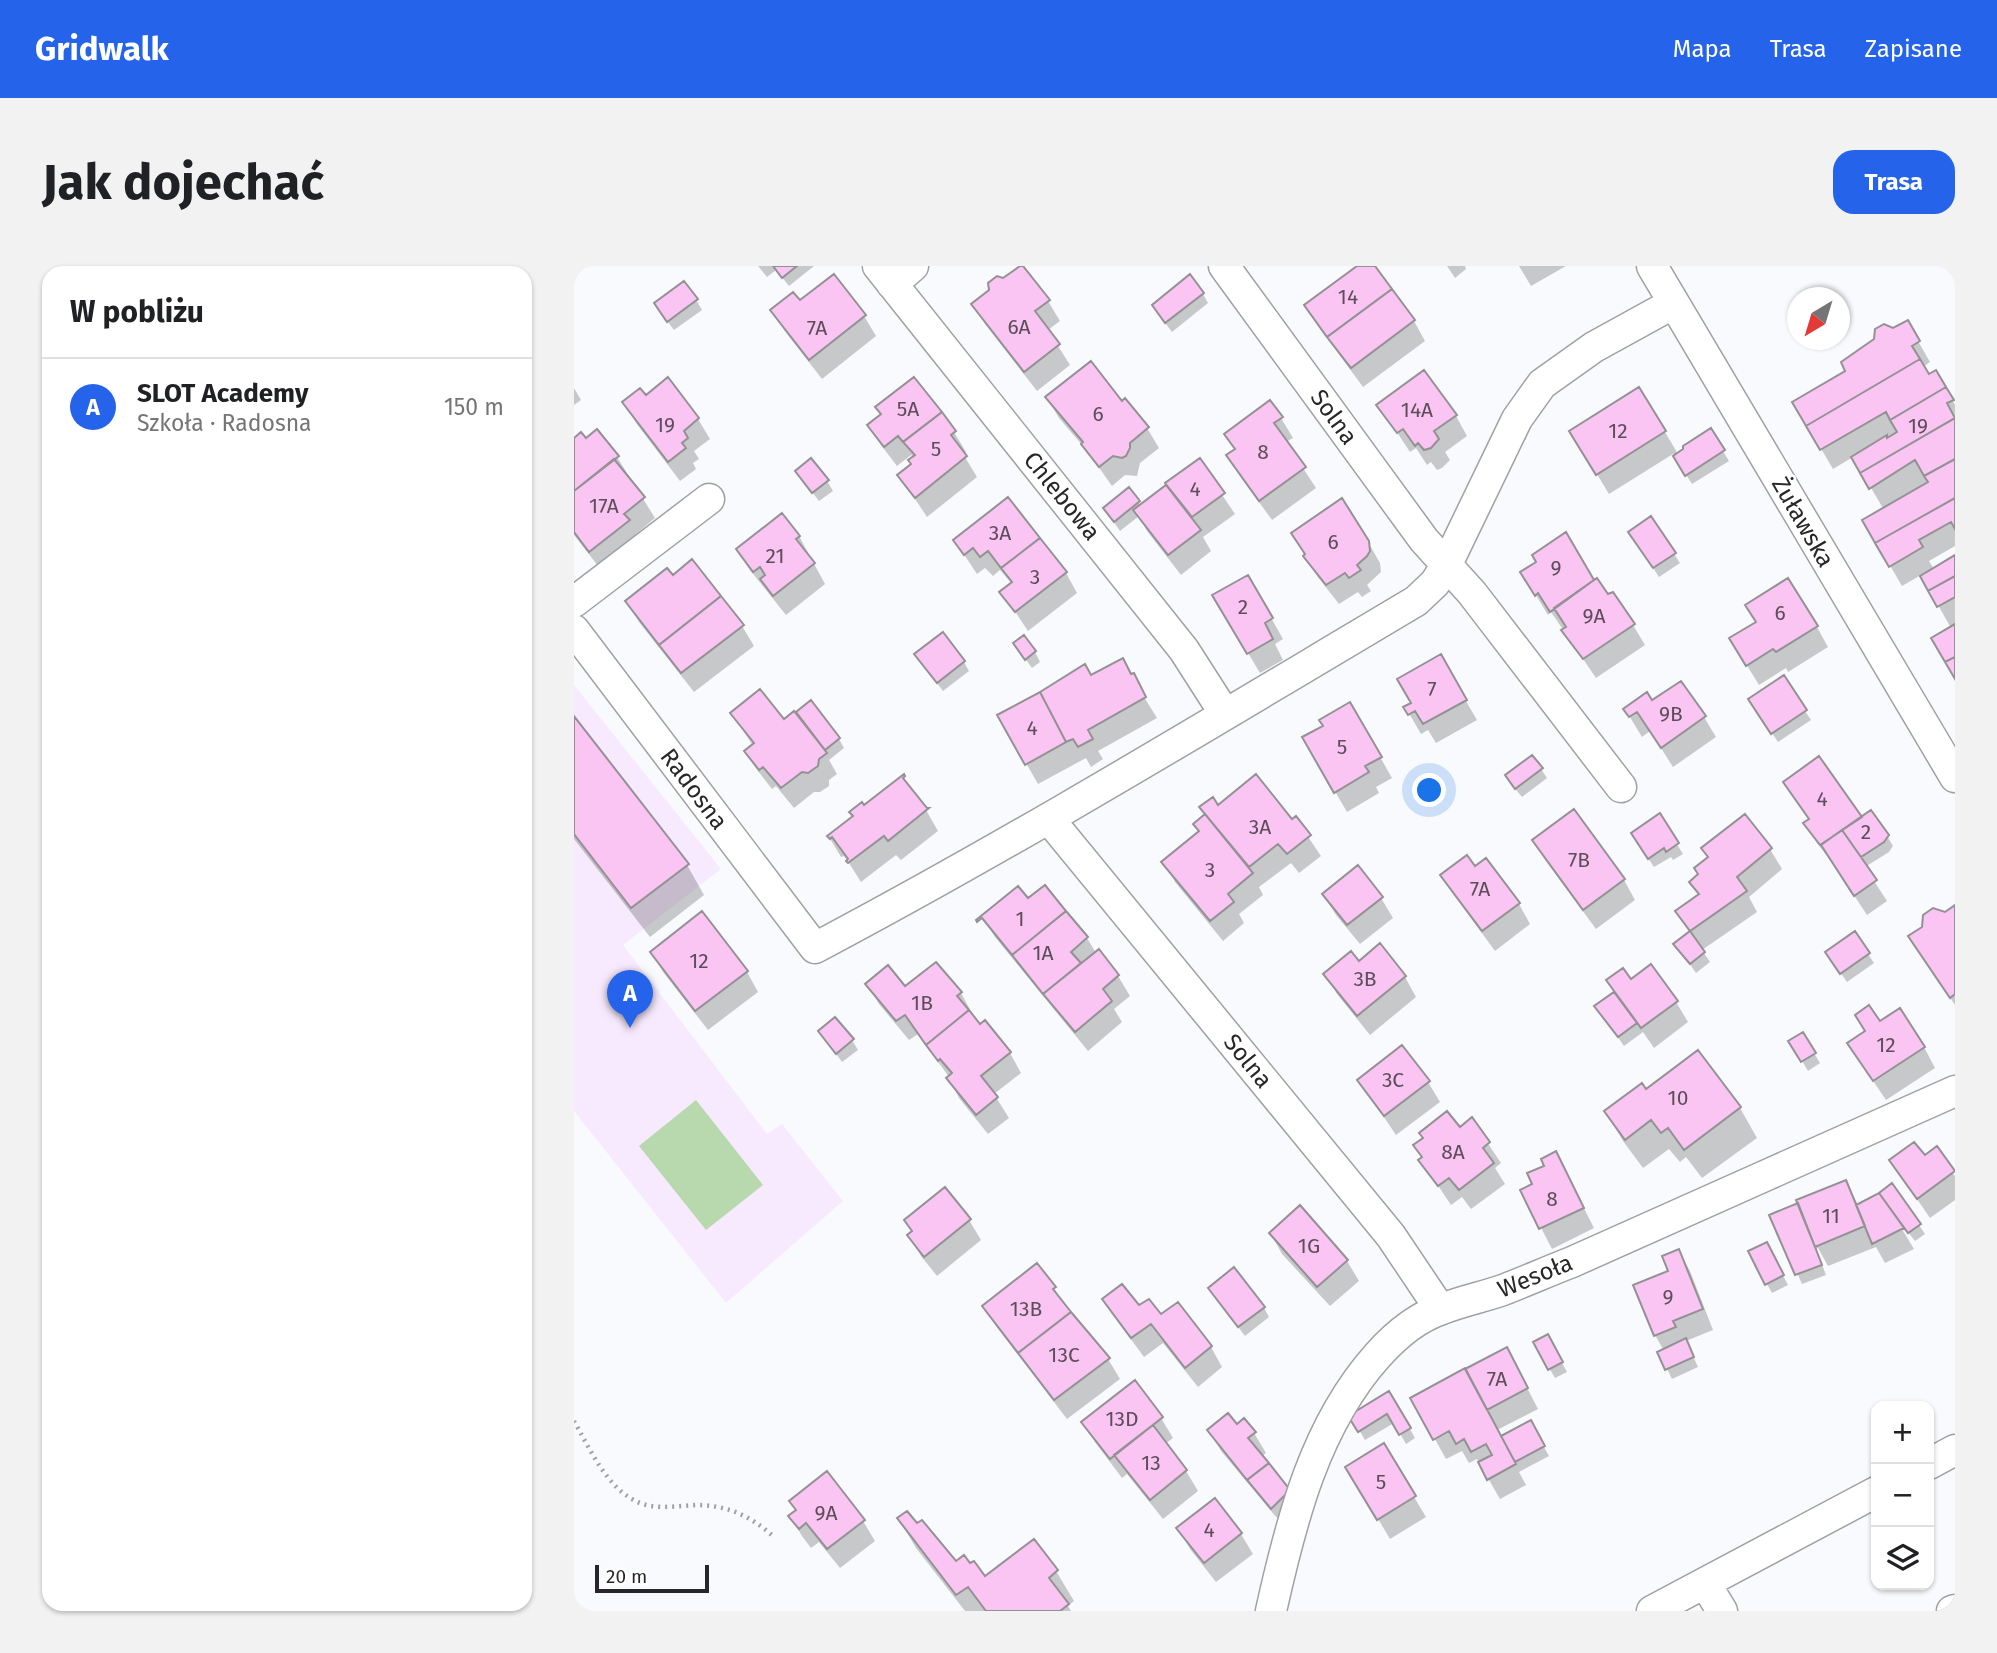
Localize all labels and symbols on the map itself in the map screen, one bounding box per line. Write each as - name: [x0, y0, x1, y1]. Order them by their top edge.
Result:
- house number: 14: [1338, 284, 1358, 310]
- north arrow: [1787, 287, 1850, 350]
- house number: 6A: [1007, 314, 1031, 340]
- house number: 7A: [807, 315, 827, 341]
- street label: Solna: [1305, 384, 1363, 450]
- house number: 5A: [897, 396, 919, 422]
- house number: 14A: [1401, 397, 1433, 423]
- house number: 6: [1092, 401, 1104, 427]
- house number: 19: [655, 412, 675, 438]
- house number: 19: [1908, 413, 1928, 439]
- house number: 12: [1608, 418, 1628, 444]
- house number: 5: [931, 436, 941, 462]
- house number: 8: [1257, 439, 1269, 465]
- street label: Chlebowa: [1018, 446, 1106, 546]
- street label: Żuławska: [1766, 472, 1840, 572]
- house number: 4: [1189, 476, 1201, 502]
- house number: 17A: [589, 493, 619, 519]
- house number: 3A: [989, 520, 1011, 546]
- house number: 6: [1327, 529, 1339, 555]
- house number: 21: [766, 543, 784, 569]
- house number: 9: [1550, 555, 1562, 581]
- house number: 3: [1030, 564, 1040, 590]
- house number: 2: [1238, 594, 1248, 620]
- house number: 6: [1774, 600, 1786, 626]
- house number: 9A: [1583, 603, 1605, 629]
- house number: 7: [1427, 676, 1437, 702]
- house number: 9B: [1659, 701, 1683, 727]
- house number: 4: [1026, 715, 1038, 741]
- house number: 5: [1337, 734, 1347, 760]
- street label: Radosna: [655, 743, 733, 835]
- your location: [1412, 773, 1446, 807]
- house number: 4: [1816, 786, 1828, 812]
- house number: 3A: [1249, 814, 1271, 840]
- house number: 2: [1861, 819, 1871, 845]
- house number: 7B: [1568, 847, 1590, 873]
- house number: 3: [1205, 857, 1215, 883]
- house number: 7A: [1470, 876, 1490, 902]
- house number: 1: [1015, 906, 1025, 932]
- house number: 1A: [1032, 940, 1054, 966]
- house number: 12: [689, 948, 709, 974]
- house number: 3B: [1353, 966, 1377, 992]
- pin: A: [607, 970, 653, 1028]
- house number: 1B: [911, 990, 933, 1016]
- street label: Solna: [1218, 1028, 1278, 1094]
- house number: 12: [1876, 1032, 1896, 1058]
- house number: 3C: [1382, 1067, 1404, 1093]
- house number: 10: [1668, 1085, 1688, 1111]
- house number: 8A: [1441, 1139, 1465, 1165]
- house number: 8: [1546, 1186, 1558, 1212]
- house number: 11: [1822, 1203, 1840, 1229]
- house number: 1G: [1298, 1233, 1320, 1259]
- street label: Wesoła: [1494, 1248, 1576, 1304]
- house number: 9: [1662, 1284, 1674, 1310]
- house number: 13B: [1010, 1296, 1042, 1322]
- house number: 13C: [1048, 1342, 1080, 1368]
- house number: 7A: [1487, 1366, 1507, 1392]
- house number: 13D: [1105, 1406, 1139, 1432]
- house number: 13: [1141, 1450, 1161, 1476]
- house number: 5: [1376, 1469, 1386, 1495]
- house number: 9A: [815, 1500, 837, 1526]
- house number: 4: [1203, 1517, 1215, 1543]
- scale bar: [595, 1562, 709, 1594]

